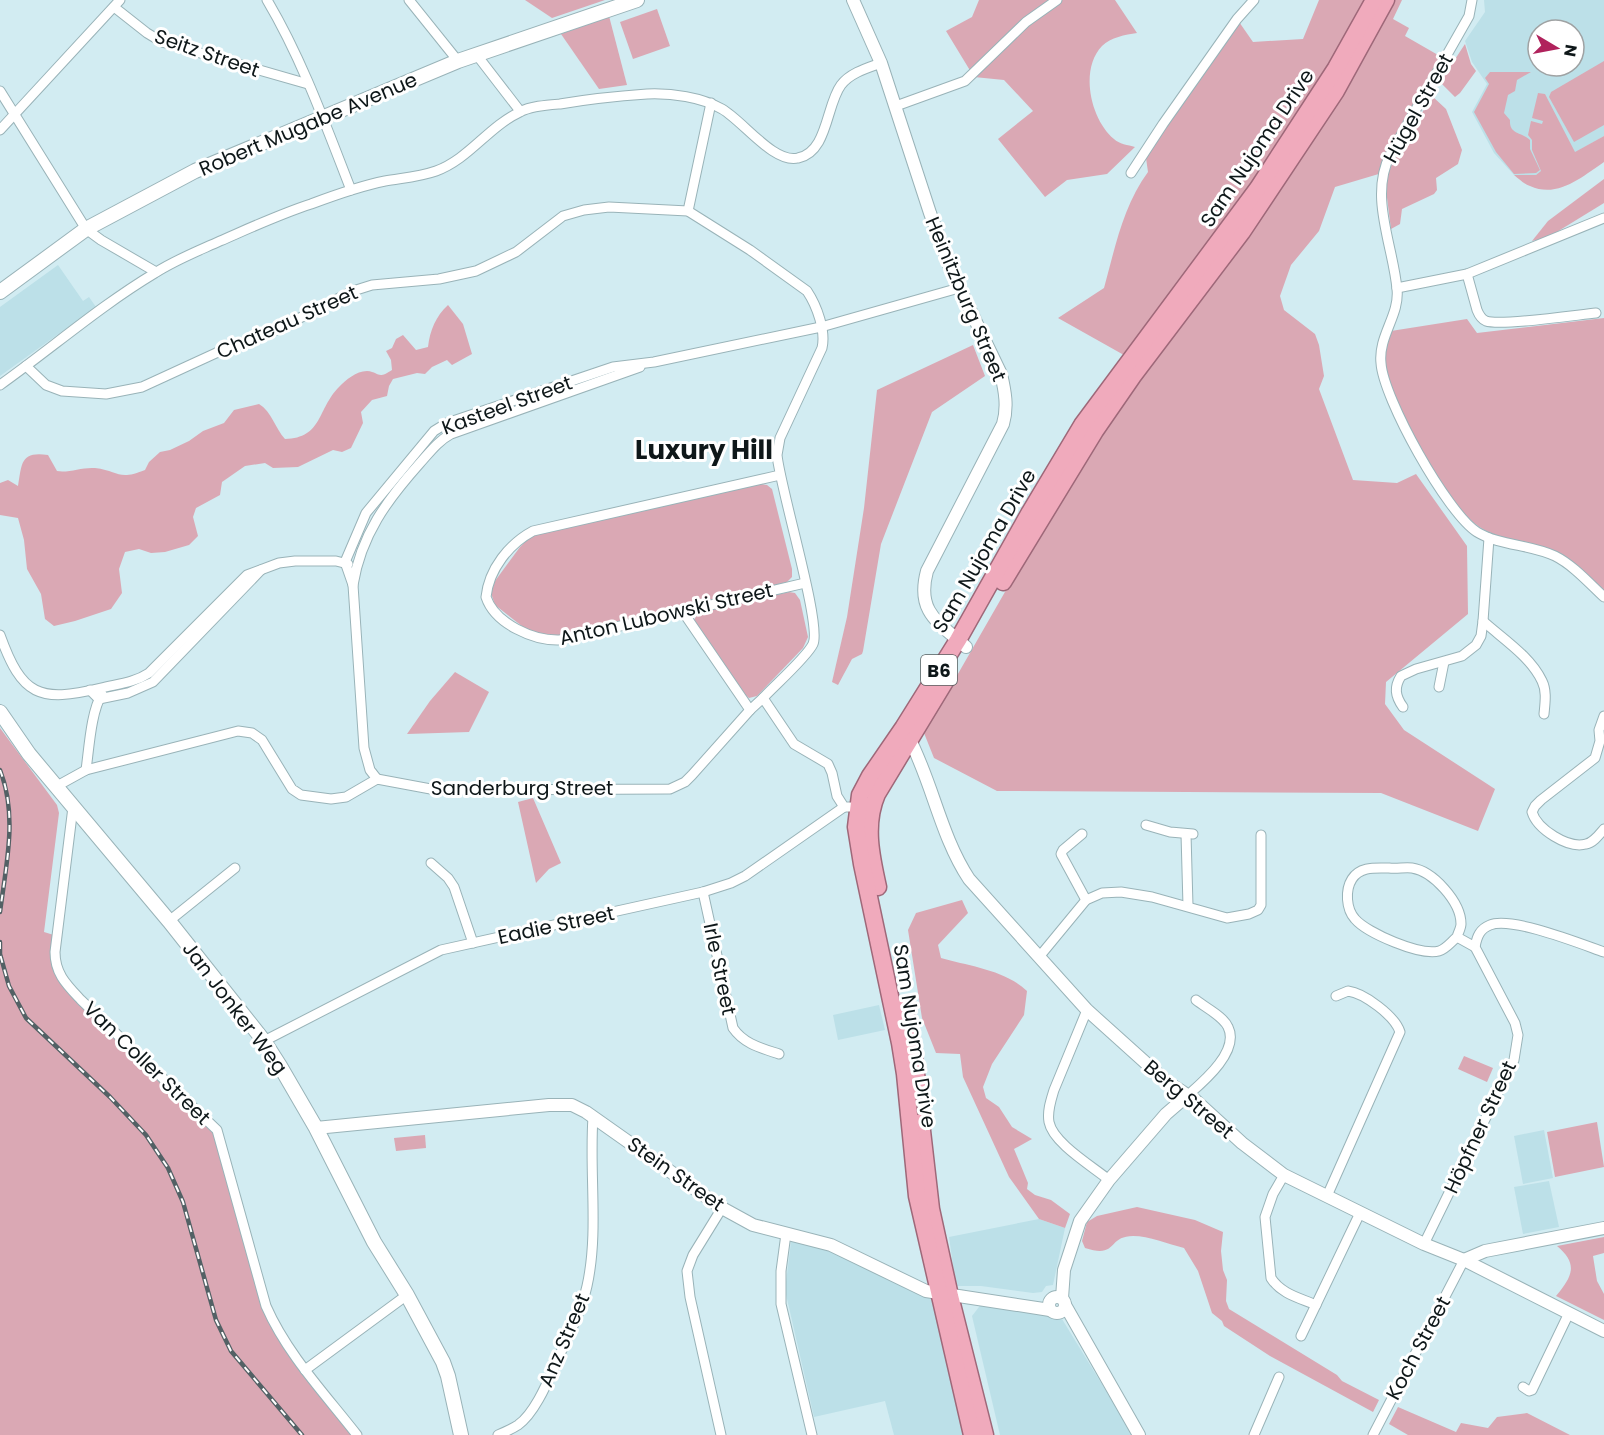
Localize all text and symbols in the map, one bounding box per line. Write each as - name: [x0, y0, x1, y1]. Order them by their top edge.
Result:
- north arrow: [1526, 18, 1586, 78]
- street label: Seitz Street: [151, 22, 263, 84]
- text: N: [1558, 43, 1583, 58]
- street label: Hügel Street: [1376, 48, 1460, 168]
- street label: Sam Nujoma Drive: [1194, 63, 1320, 233]
- street label: Robert Mugabe Avenue: [195, 65, 421, 183]
- street label: Heinitzburg Street: [919, 212, 1013, 386]
- street label: Chateau Street: [212, 278, 362, 366]
- street label: Kasteel Street: [438, 368, 576, 442]
- district label: Luxury Hill: [635, 432, 773, 468]
- street label: Sam Nujoma Drive: [926, 464, 1042, 638]
- street label: Anton Lubowski Street: [557, 576, 775, 652]
- road number: B6: [921, 655, 957, 685]
- street label: Sanderburg Street: [431, 774, 613, 802]
- street label: Eadie Street: [495, 899, 617, 951]
- street label: Irle Street: [697, 920, 743, 1018]
- street label: Jan Jonker Weg: [176, 936, 294, 1080]
- street label: Sam Nujoma Drive: [887, 942, 943, 1130]
- street label: Van Coller Street: [77, 995, 217, 1131]
- street label: Berg Street: [1138, 1053, 1240, 1145]
- street label: Höpfner Street: [1437, 1056, 1523, 1198]
- street label: Stein Street: [622, 1130, 730, 1218]
- street label: Anz Street: [532, 1289, 596, 1391]
- street label: Koch Street: [1379, 1291, 1457, 1405]

